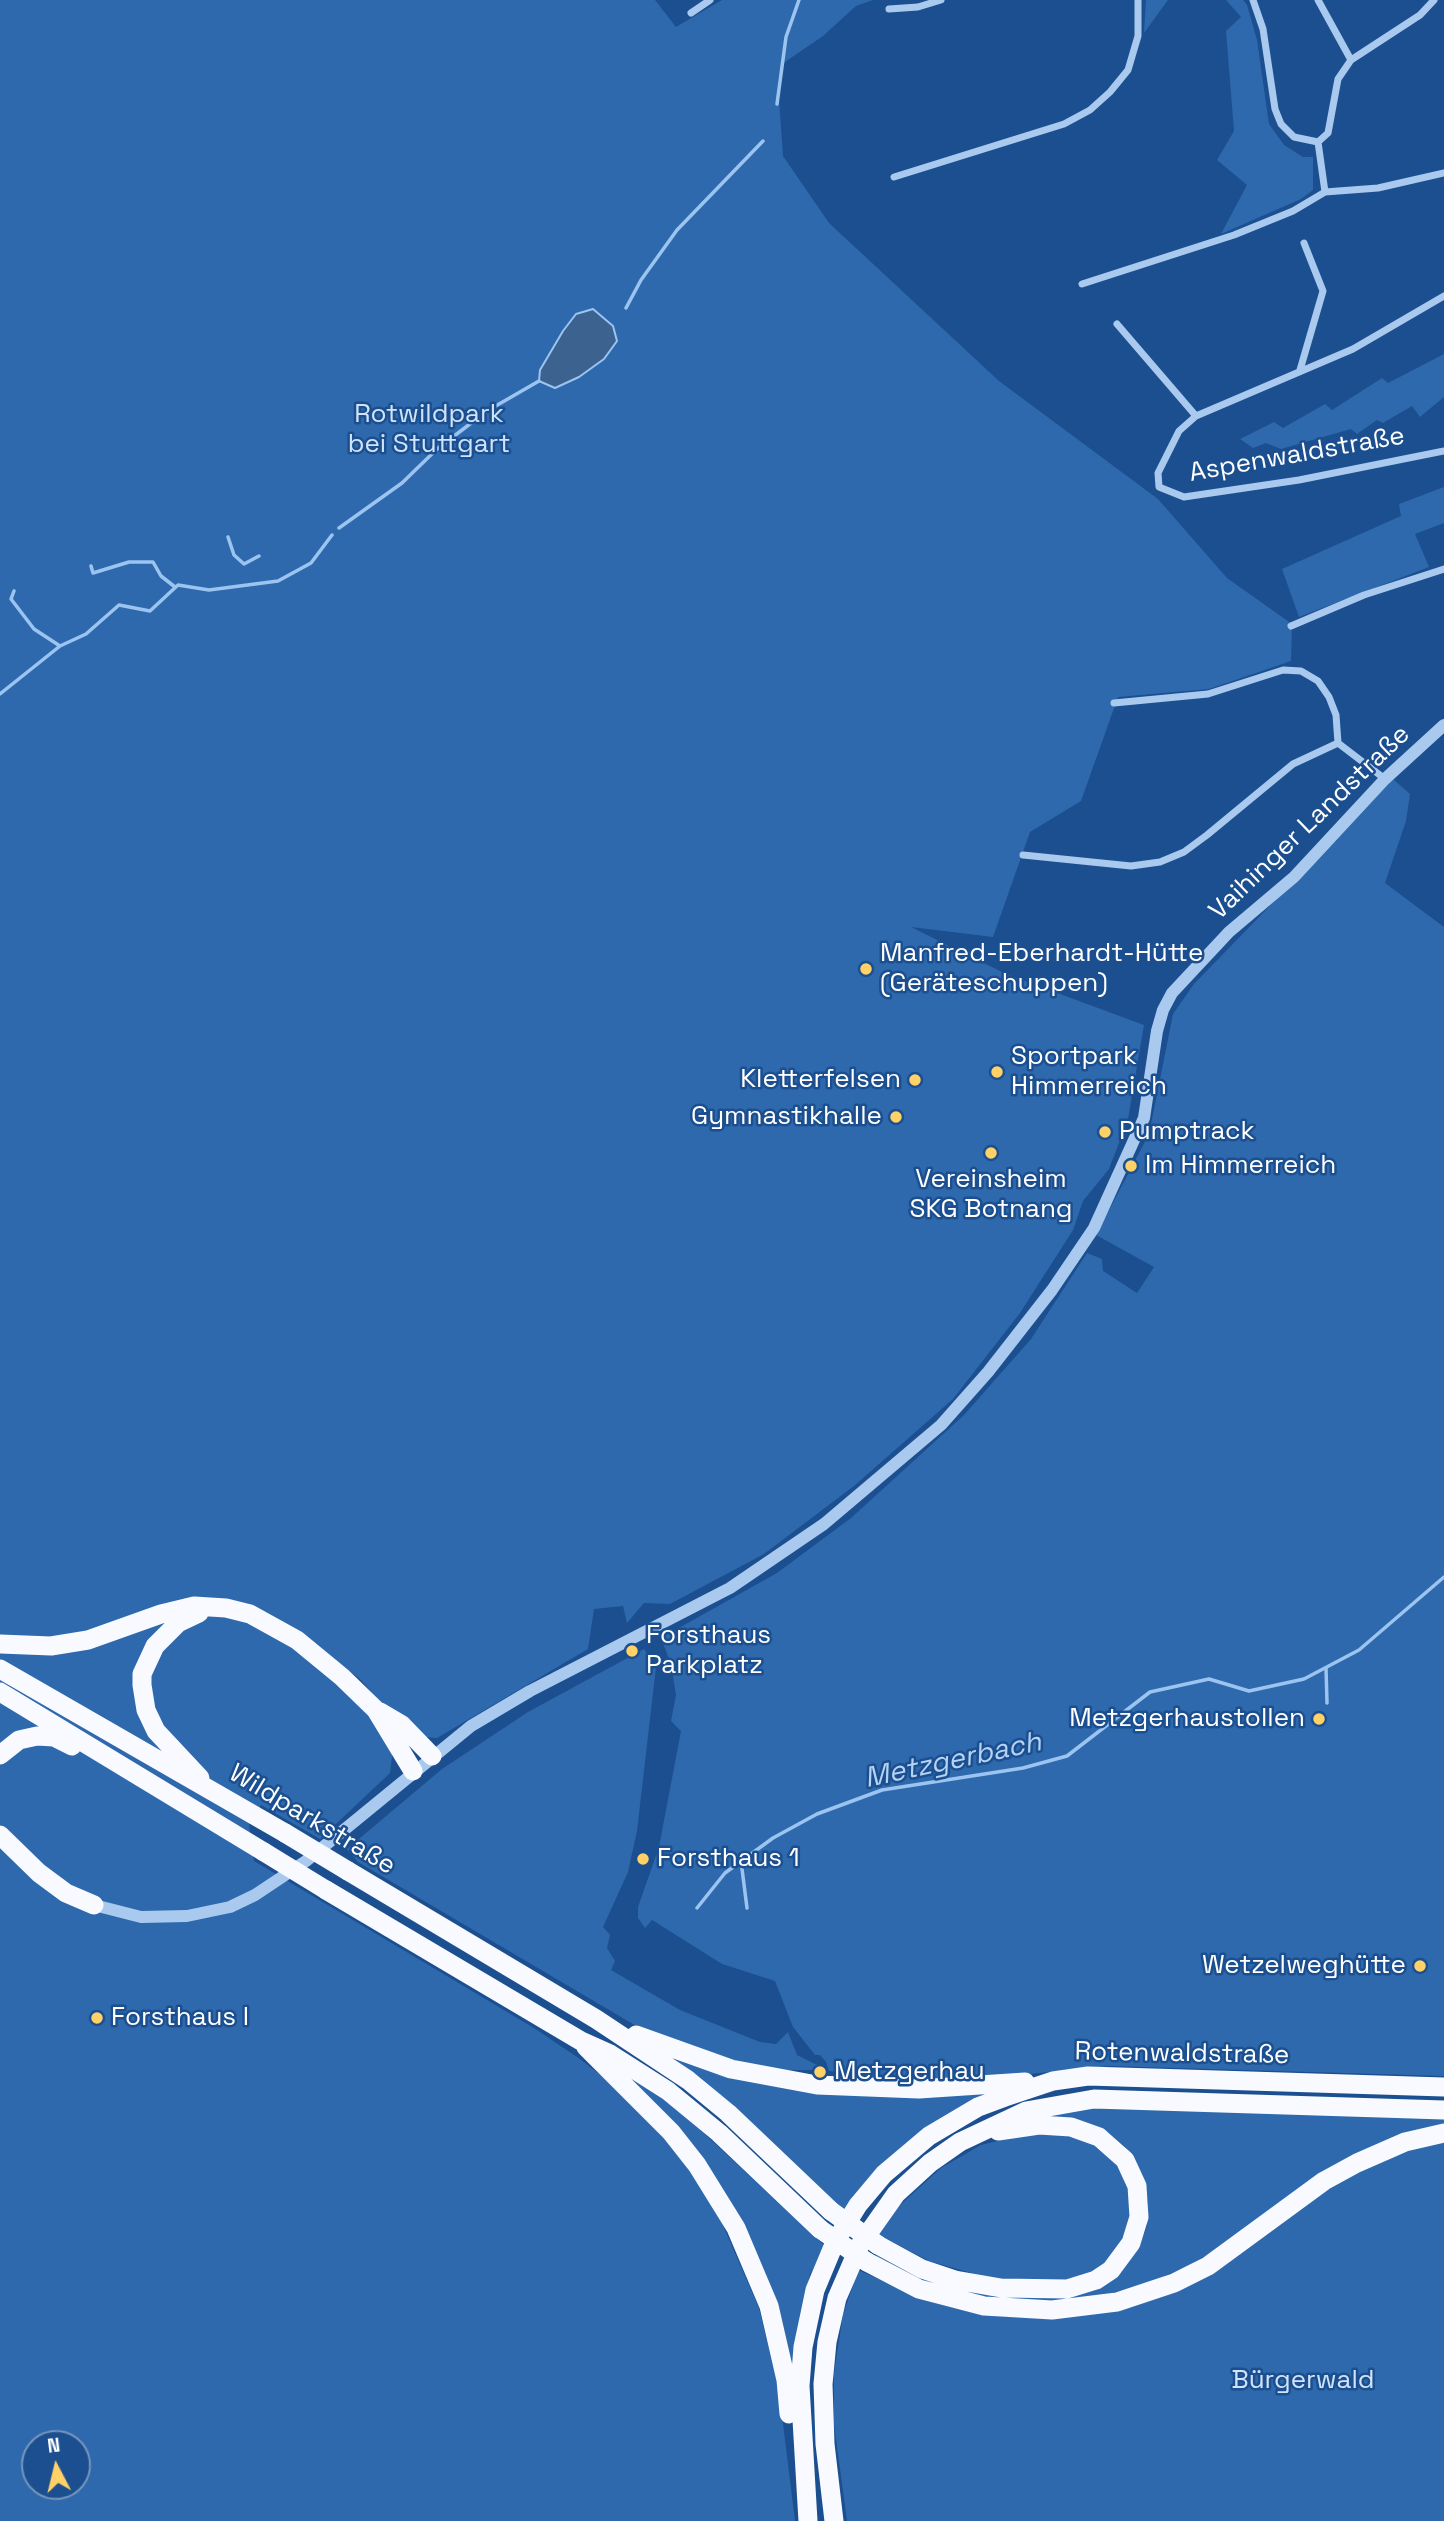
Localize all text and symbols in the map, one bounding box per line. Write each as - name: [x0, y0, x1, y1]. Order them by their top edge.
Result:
- park label: Rotwildpark bei Stuttgart: [348, 399, 510, 460]
- street label: Aspenwaldstraße: [1187, 421, 1407, 489]
- street label: Vaihinger Landstraße: [1203, 719, 1417, 927]
- place label: Manfred-Eberhardt-Hütte (Geräteschuppen): [880, 938, 1203, 1000]
- marker: Manfred-Eberhardt-Hütte (Geräteschuppen): [858, 961, 874, 977]
- place label: Sportpark Himmerreich: [1011, 1041, 1167, 1102]
- place label: Kletterfelsen: [740, 1064, 901, 1096]
- marker: Sportpark Himmerreich: [989, 1064, 1005, 1080]
- marker: Kletterfelsen: [907, 1072, 923, 1088]
- place label: Gymnastikhalle: [691, 1101, 882, 1133]
- marker: Gymnastikhalle: [888, 1109, 904, 1125]
- place label: Pumptrack: [1119, 1116, 1255, 1148]
- marker: Pumptrack: [1097, 1124, 1113, 1140]
- marker: Vereinsheim SKG Botnang: [983, 1145, 999, 1161]
- place label: Im Himmerreich: [1145, 1150, 1336, 1182]
- marker: Im Himmerreich: [1123, 1158, 1139, 1174]
- place label: Vereinsheim SKG Botnang: [909, 1164, 1073, 1226]
- place label: Forsthaus Parkplatz: [646, 1620, 771, 1682]
- marker: Forsthaus Parkplatz: [624, 1643, 640, 1659]
- place label: Metzgerhaustollen: [1069, 1703, 1305, 1735]
- marker: Metzgerhaustollen: [1311, 1711, 1327, 1727]
- water label: Metzgerbach: [862, 1726, 1044, 1796]
- street label: Wildparkstraße: [223, 1758, 401, 1882]
- place label: Forsthaus 1: [657, 1843, 800, 1875]
- marker: Forsthaus 1: [635, 1851, 651, 1867]
- place label: Wetzelweghütte: [1202, 1950, 1406, 1982]
- marker: Wetzelweghütte: [1412, 1958, 1428, 1974]
- place label: Forsthaus I: [111, 2002, 249, 2034]
- marker: Forsthaus I: [89, 2010, 105, 2026]
- street label: Rotenwaldstraße: [1074, 2037, 1290, 2071]
- place label: Metzgerhau: [834, 2056, 985, 2088]
- marker: Metzgerhau: [812, 2064, 828, 2080]
- park label: Bürgerwald: [1232, 2365, 1374, 2397]
- north arrow: [21, 2430, 91, 2500]
- text: N: [46, 2432, 61, 2459]

